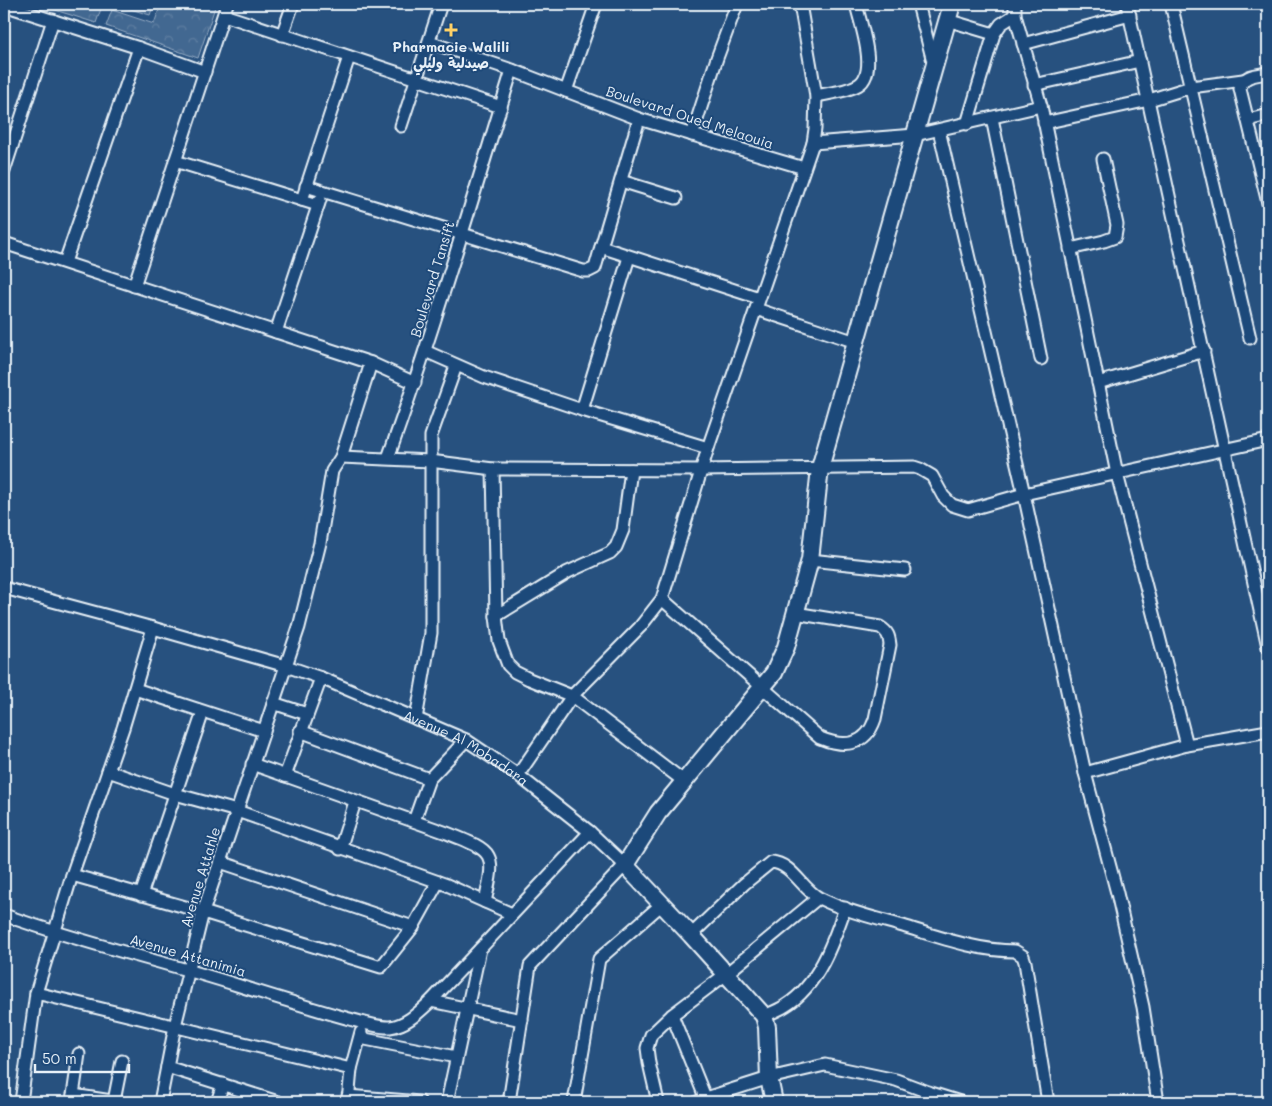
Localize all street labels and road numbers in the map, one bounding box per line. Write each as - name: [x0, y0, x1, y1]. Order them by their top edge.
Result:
- street label: Boulevard Oued Melaouia: [604, 81, 776, 153]
- street label: Boulevard Tansift: [405, 219, 459, 339]
- street label: Avenue Al Mobadara: [401, 705, 533, 790]
- street label: Avenue Attahle: [176, 825, 224, 929]
- street label: Avenue Attanimia: [128, 929, 248, 981]

